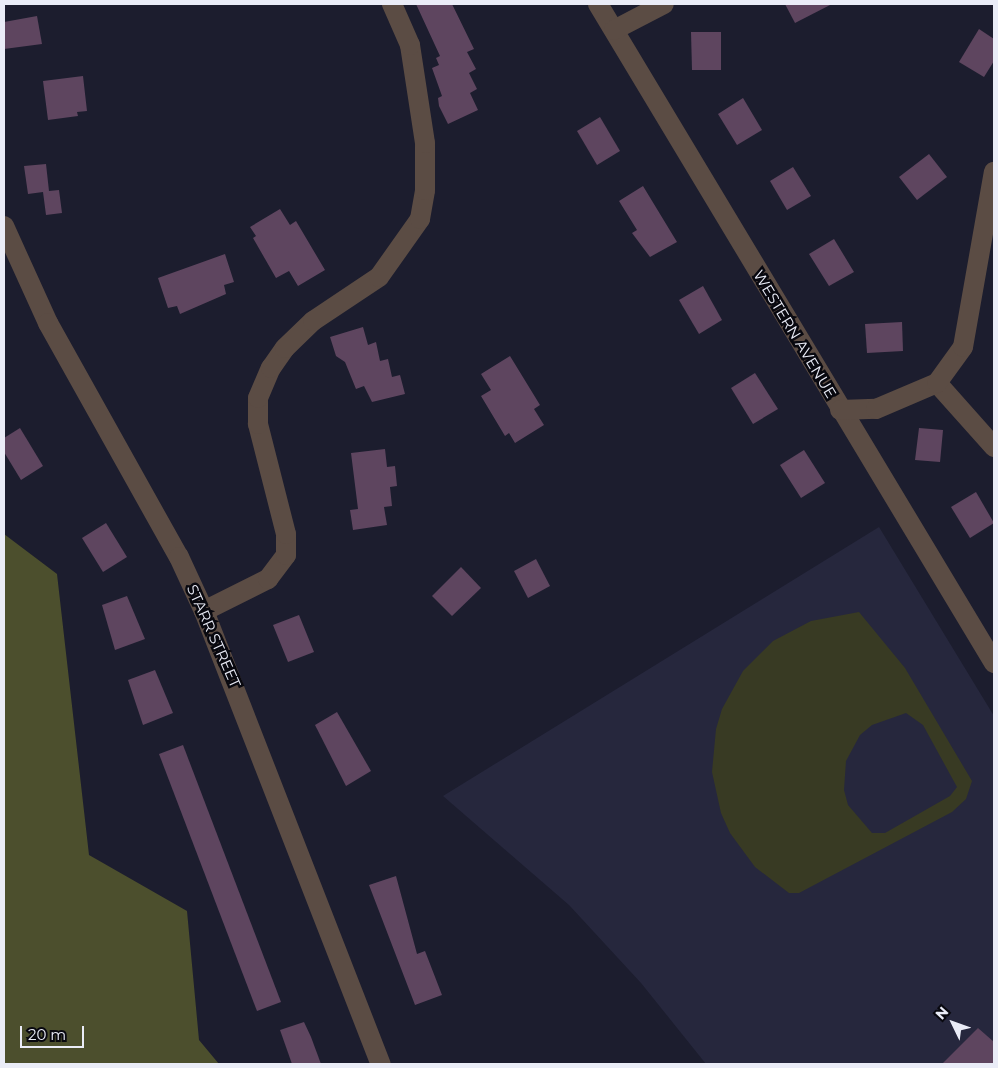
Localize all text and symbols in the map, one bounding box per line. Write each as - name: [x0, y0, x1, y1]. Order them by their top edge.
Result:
- street label: WESTERN AVENUE: [750, 267, 840, 401]
- street label: STARR STREET: [183, 582, 245, 690]
- north arrow: [928, 998, 978, 1048]
- text: N: [931, 1003, 952, 1023]
- scale bar: [22, 1016, 86, 1048]
- text: 20 m: [28, 1025, 66, 1044]

